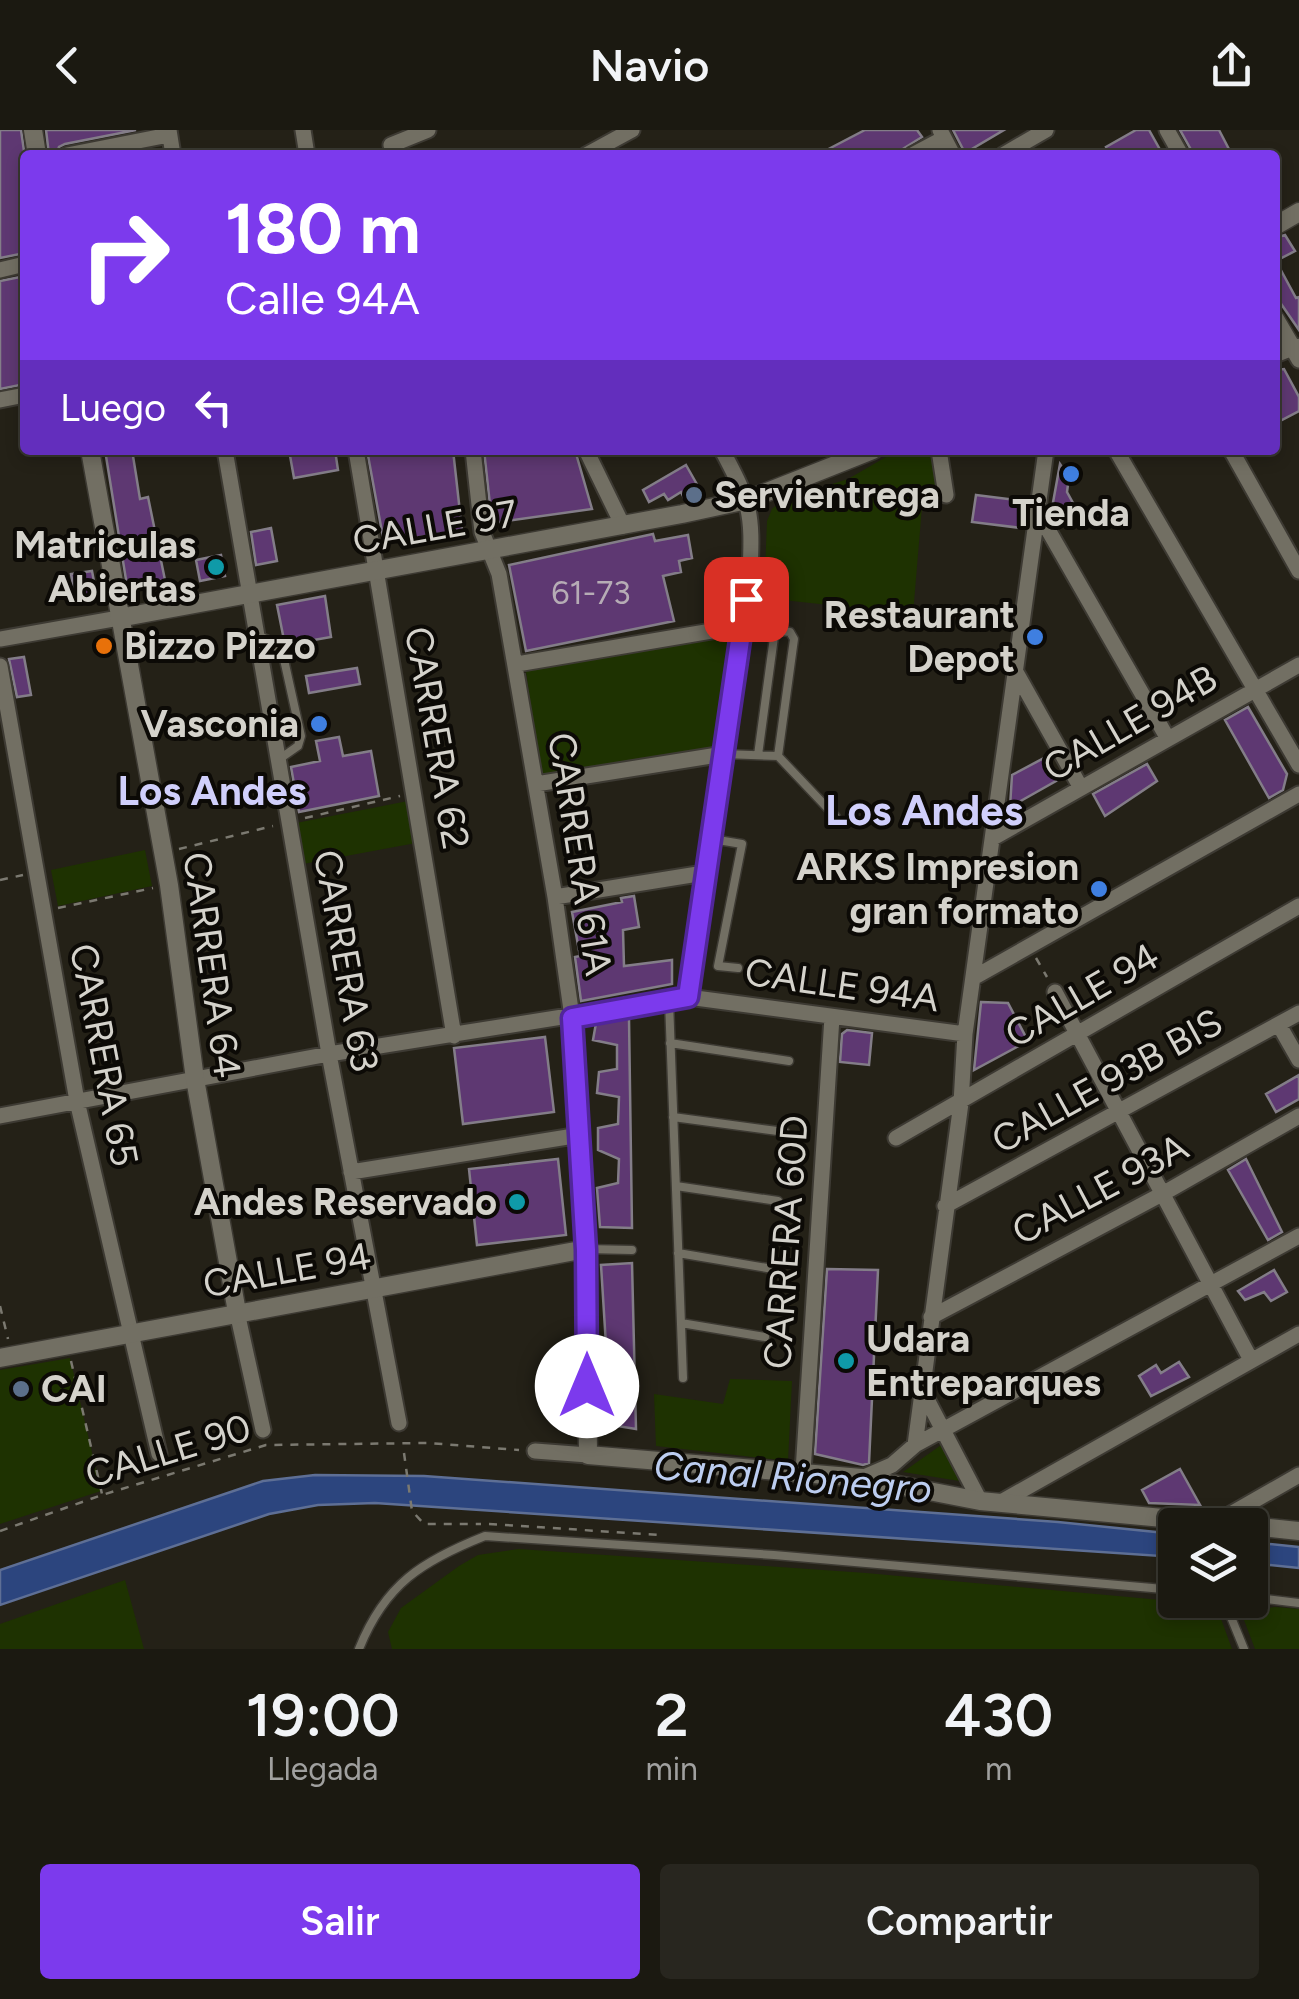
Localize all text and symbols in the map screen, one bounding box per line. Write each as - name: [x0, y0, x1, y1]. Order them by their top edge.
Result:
- icon: back: [40, 38, 95, 93]
- text: Navio: [590, 38, 709, 92]
- icon: share: [1204, 38, 1259, 93]
- text: 180 m: [225, 186, 420, 271]
- icon: right: [60, 190, 190, 320]
- text: Calle 94A: [225, 271, 420, 325]
- icon: left: [186, 380, 241, 435]
- text: Luego: [60, 385, 166, 431]
- marker: Tienda: [1060, 463, 1082, 485]
- place label: Servientrega: [714, 472, 940, 518]
- marker: Servientrega: [683, 484, 705, 506]
- street label: CALLE 97: [349, 490, 521, 564]
- place label: Tienda: [1012, 490, 1130, 536]
- place label: Matriculas Abiertas: [14, 522, 196, 612]
- marker: Matriculas Abiertas: [205, 556, 227, 578]
- pin: [704, 557, 789, 642]
- icon: arrive: [719, 572, 774, 627]
- house number: 61-73: [551, 574, 631, 612]
- place label: Restaurant Depot: [823, 592, 1015, 682]
- place label: Bizzo Pizzo: [124, 623, 316, 669]
- street label: CARRERA 62: [395, 623, 479, 853]
- marker: Restaurant Depot: [1024, 626, 1046, 648]
- marker: Bizzo Pizzo: [93, 635, 115, 657]
- street label: CALLE 94B: [1035, 655, 1225, 791]
- place label: Vasconia: [141, 701, 299, 747]
- marker: Vasconia: [308, 713, 330, 735]
- street label: CARRERA 61A: [538, 729, 622, 979]
- district label: Los Andes: [118, 767, 306, 815]
- district label: Los Andes: [825, 785, 1023, 836]
- place label: ARKS Impresion gran formato: [796, 844, 1079, 934]
- street label: CARRERA 63: [304, 847, 388, 1075]
- street label: CARRERA 64: [173, 849, 251, 1081]
- marker: ARKS Impresion gran formato: [1088, 878, 1110, 900]
- street label: CALLE 94: [997, 933, 1167, 1057]
- street label: CARRERA 65: [60, 940, 148, 1170]
- street label: CALLE 94A: [742, 949, 942, 1021]
- street label: CALLE 93B BIS: [984, 999, 1230, 1163]
- street label: CARRERA 60D: [754, 1114, 818, 1370]
- street label: CALLE 93A: [1004, 1123, 1196, 1254]
- place label: Andes Reservado: [194, 1179, 497, 1225]
- marker: Andes Reservado: [506, 1191, 528, 1213]
- street label: CALLE 94: [199, 1233, 375, 1307]
- place label: Udara Entreparques: [866, 1316, 1101, 1406]
- position arrow: [535, 1334, 639, 1438]
- marker: Udara Entreparques: [835, 1350, 857, 1372]
- place label: CAI: [41, 1366, 107, 1412]
- marker: CAI: [10, 1378, 32, 1400]
- street label: CALLE 90: [80, 1404, 256, 1498]
- water label: Canal Rionegro: [652, 1441, 934, 1513]
- map controls: [1158, 1508, 1268, 1618]
- button: layers: [1158, 1508, 1268, 1618]
- text: 19:00: [246, 1679, 400, 1751]
- text: 2: [655, 1679, 689, 1751]
- text: 430: [944, 1679, 1053, 1751]
- text: Llegada: [267, 1750, 378, 1788]
- text: min: [645, 1750, 698, 1788]
- text: m: [985, 1750, 1012, 1788]
- button: Salir: [40, 1864, 640, 1979]
- button: Compartir: [660, 1864, 1259, 1979]

